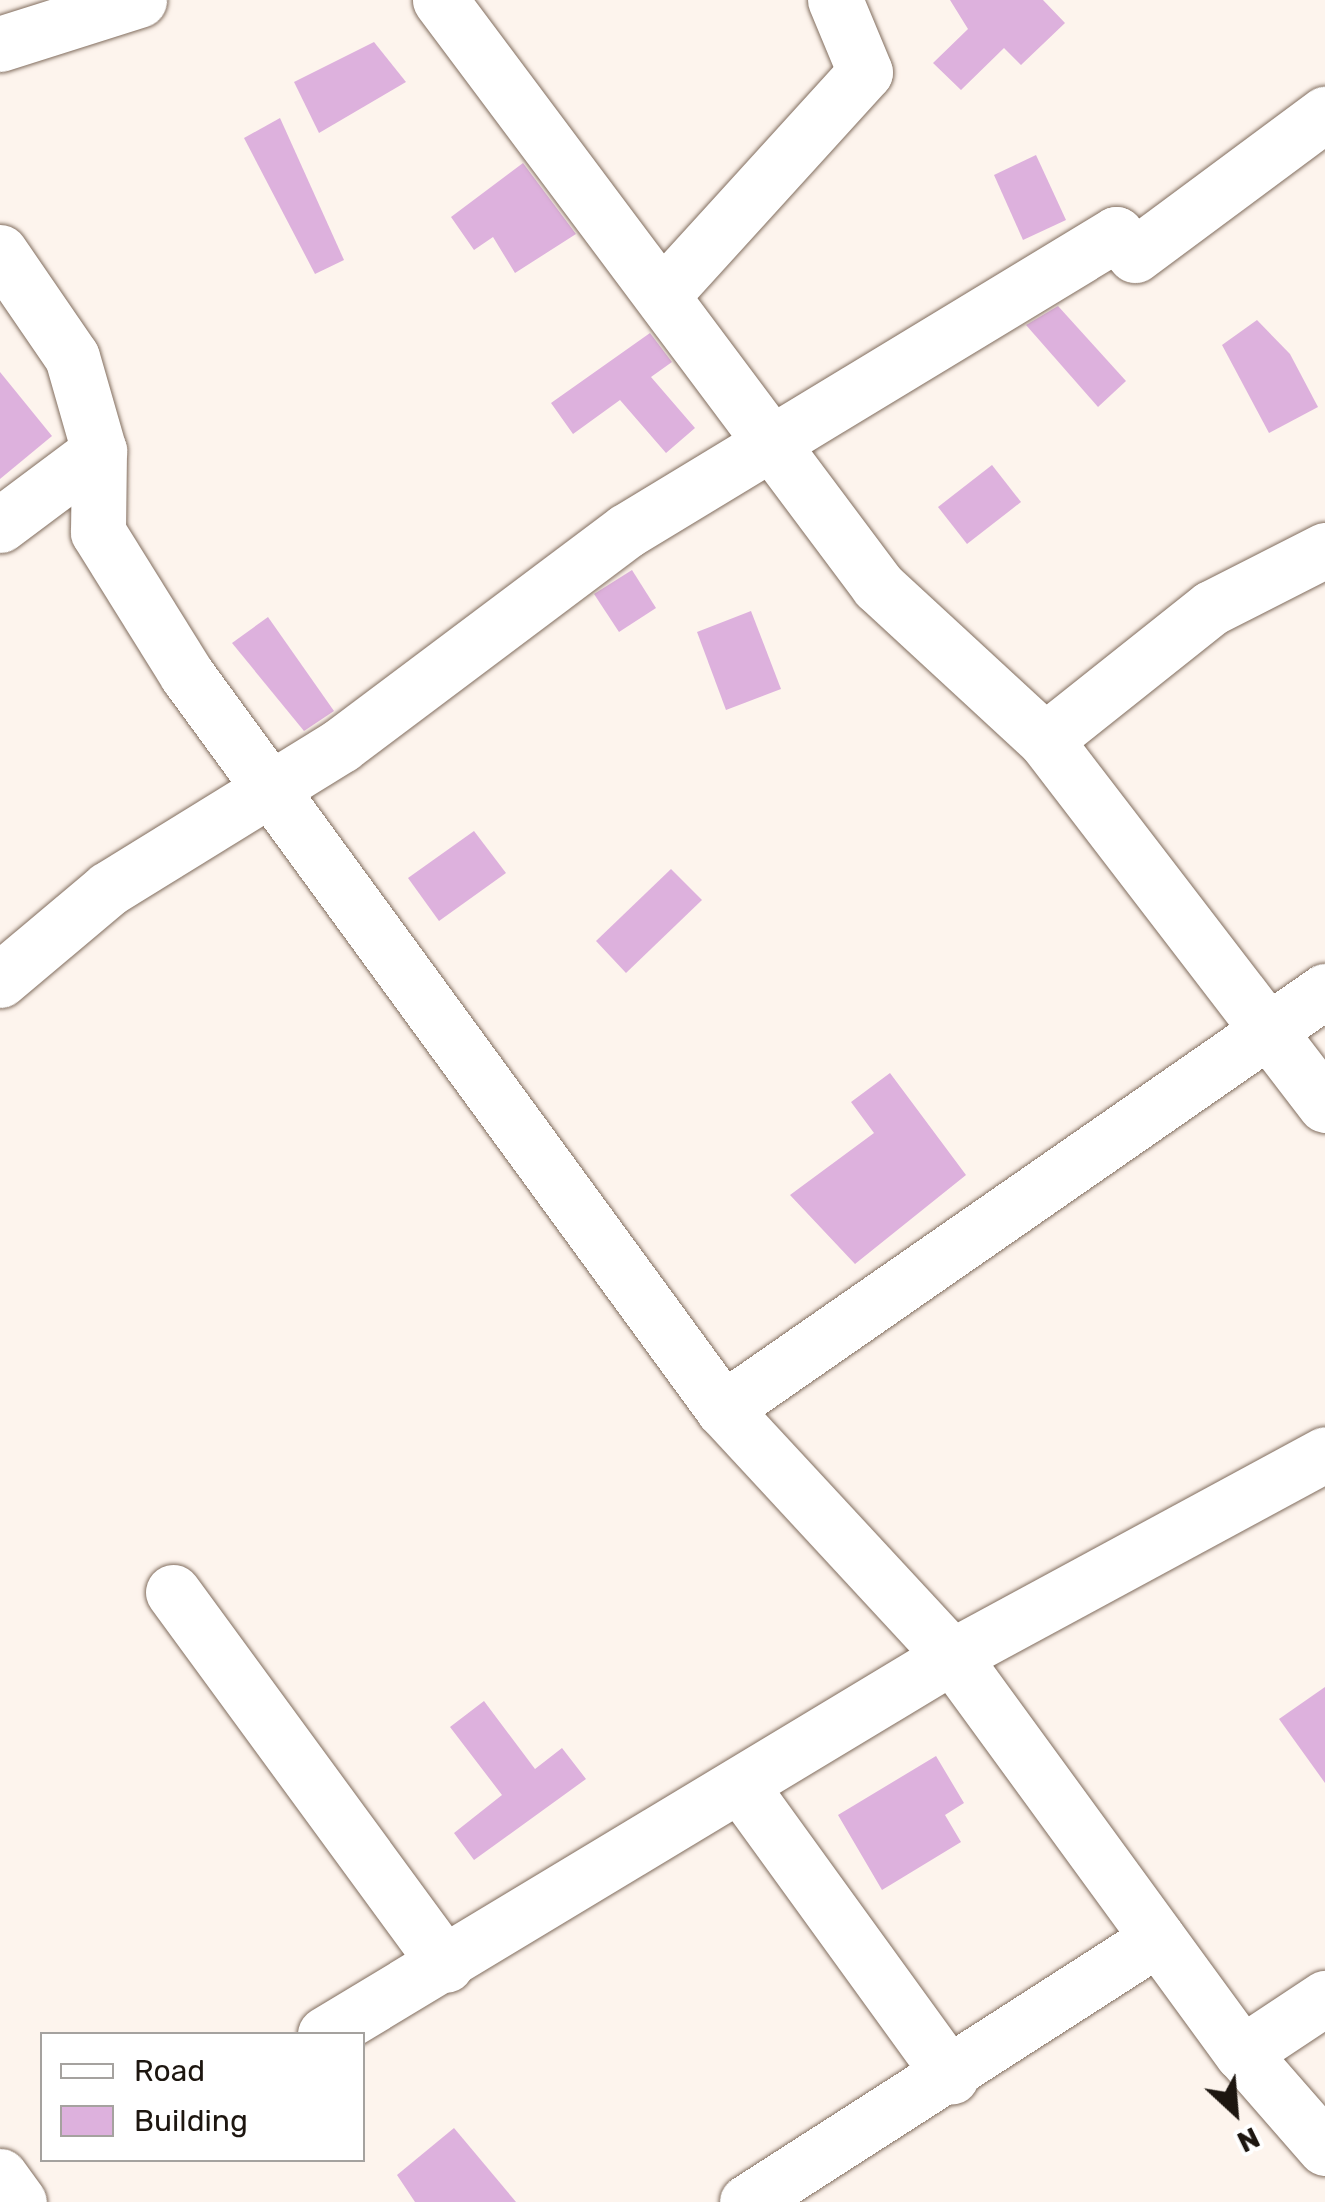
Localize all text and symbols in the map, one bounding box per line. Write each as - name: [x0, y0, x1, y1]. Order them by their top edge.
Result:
- legend: [40, 2032, 365, 2162]
- text: Road: [134, 2053, 205, 2089]
- north arrow: [1185, 2062, 1285, 2162]
- text: Building: [134, 2103, 248, 2139]
- text: N: [1232, 2120, 1265, 2159]

